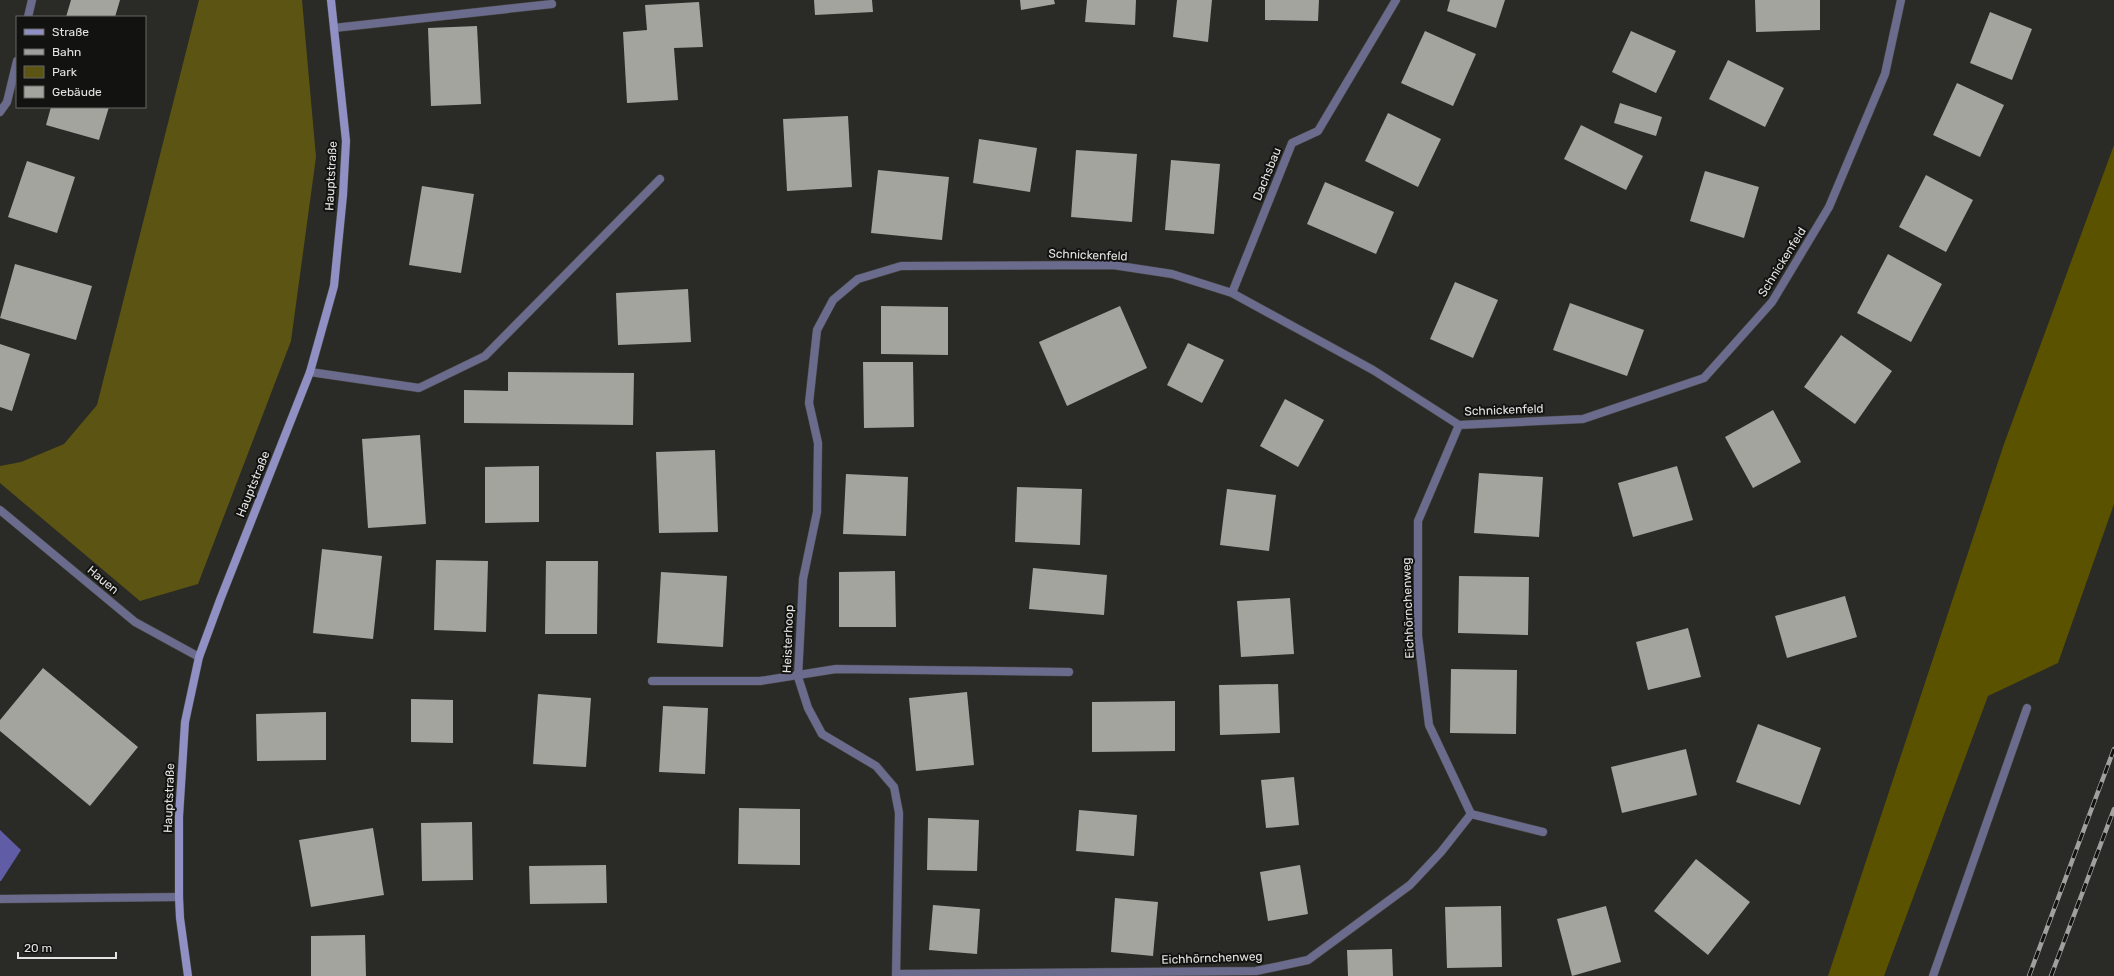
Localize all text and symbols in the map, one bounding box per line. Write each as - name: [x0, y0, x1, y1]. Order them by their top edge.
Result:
- legend: [16, 16, 146, 108]
- text: Straße: [52, 25, 89, 39]
- text: Bahn: [52, 45, 81, 59]
- text: Park: [52, 65, 78, 79]
- text: Gebäude: [52, 85, 102, 99]
- street label: Hauptstraße: [322, 140, 340, 211]
- street label: Dachsbau: [1250, 145, 1284, 203]
- street label: Schnickenfeld: [1755, 225, 1809, 299]
- street label: Schnickenfeld: [1048, 247, 1128, 263]
- street label: Schnickenfeld: [1464, 402, 1544, 418]
- street label: Hauptstraße: [233, 449, 273, 519]
- street label: Eichhörnchenweg: [1399, 557, 1417, 659]
- street label: Hauen: [85, 563, 121, 597]
- street label: Heisterhoop: [780, 605, 796, 673]
- street label: Hauptstraße: [161, 763, 177, 833]
- scale bar: [18, 934, 116, 960]
- text: 20 m: [24, 941, 52, 955]
- street label: Eichhörnchenweg: [1161, 949, 1263, 967]

